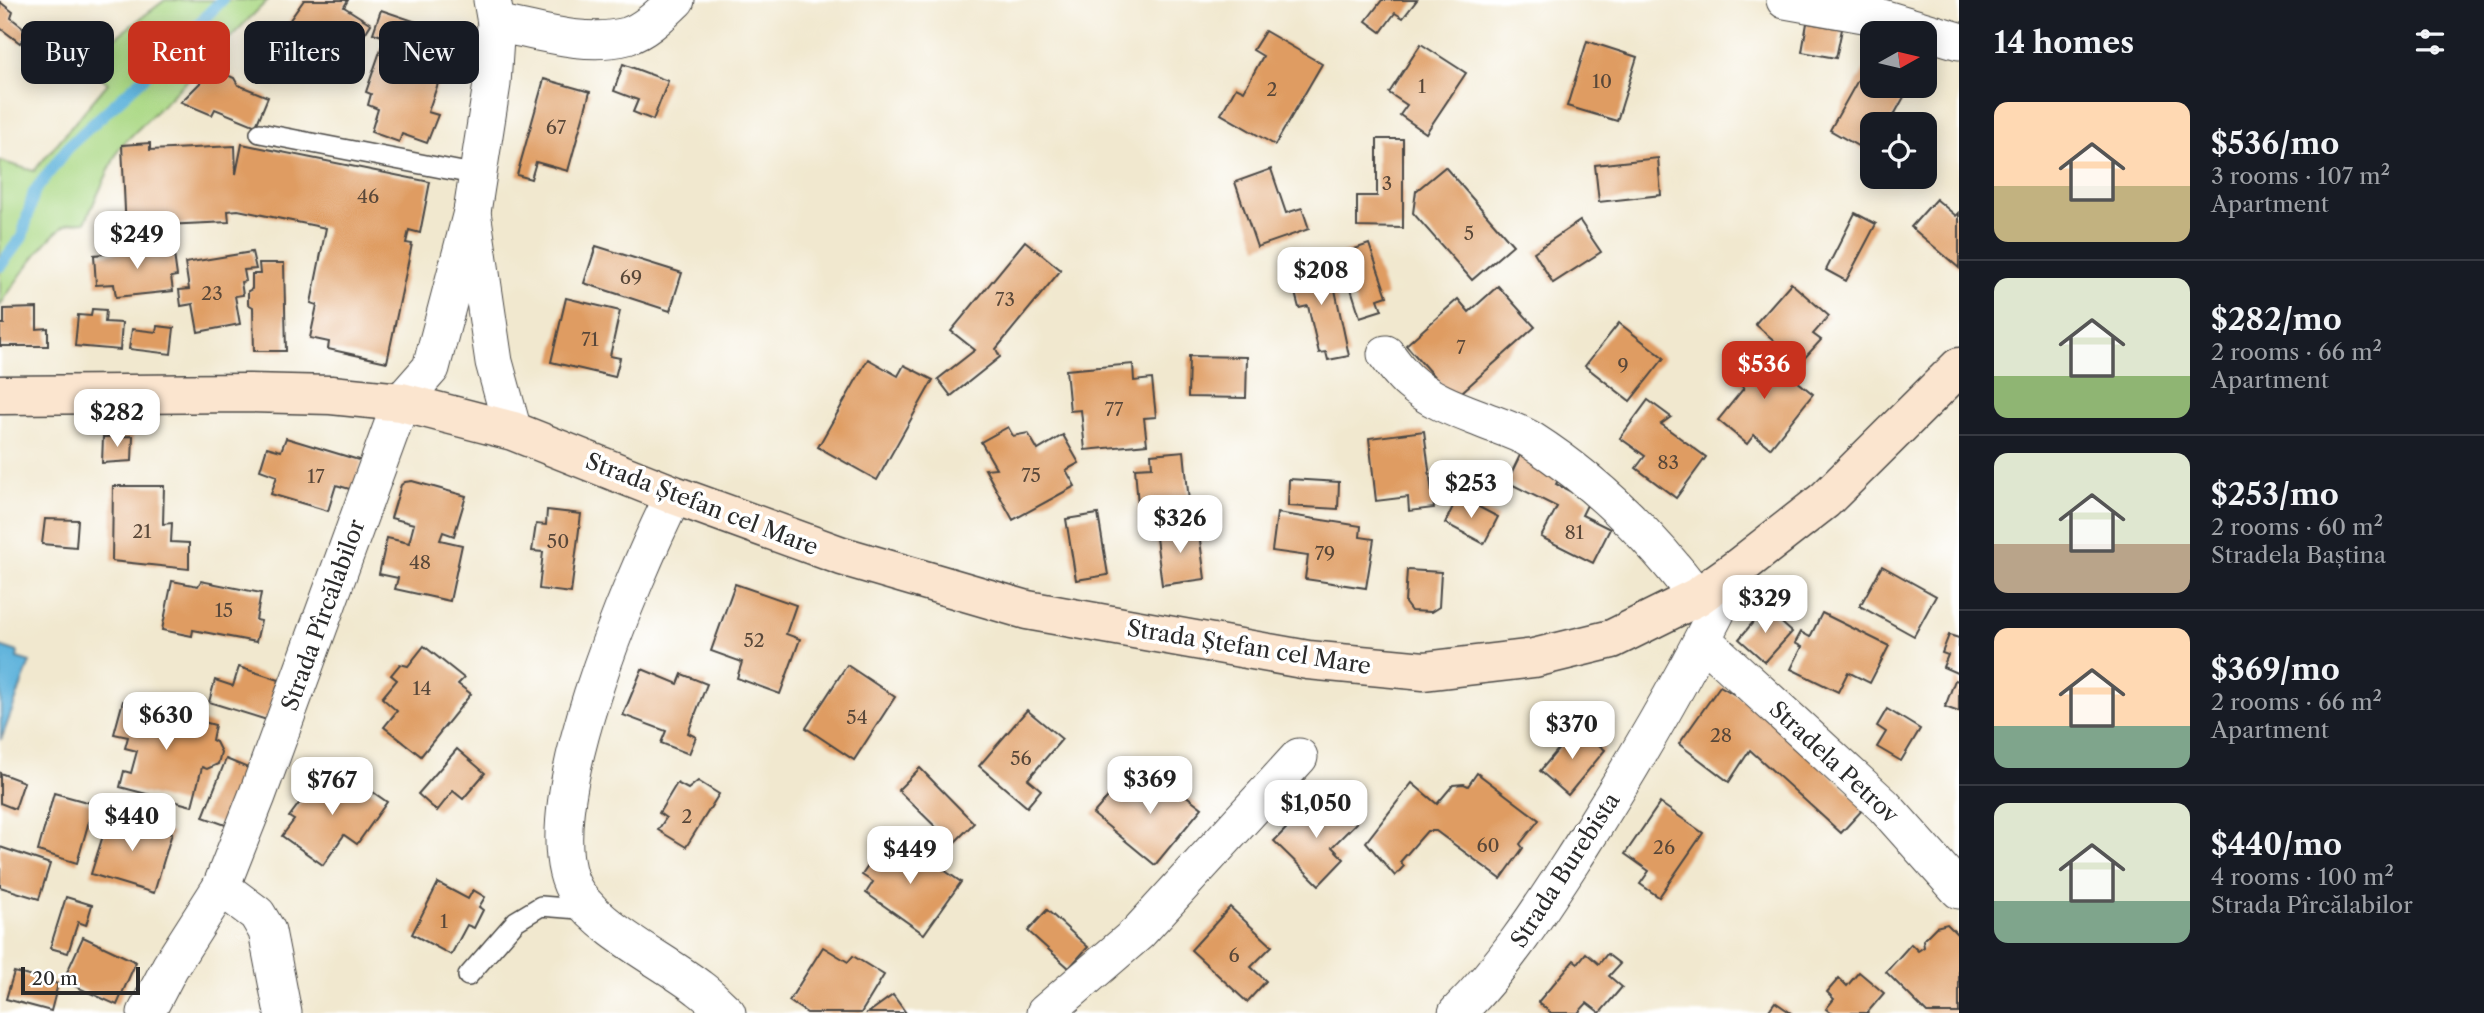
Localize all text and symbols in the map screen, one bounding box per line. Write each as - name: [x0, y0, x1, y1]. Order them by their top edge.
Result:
- chip: Buy: [21, 21, 114, 84]
- chip: Rent: [128, 21, 230, 84]
- chip: Filters: [244, 21, 365, 84]
- chip: New: [379, 21, 479, 84]
- north arrow: [1860, 21, 1937, 98]
- map controls: [1860, 21, 1937, 189]
- icon: filters: [2411, 23, 2449, 61]
- text: 14 homes: [1994, 24, 2134, 61]
- house number: 10: [1592, 70, 1612, 93]
- house number: 1: [1418, 75, 1426, 98]
- house number: 2: [1267, 78, 1278, 101]
- button: locate: [1860, 112, 1937, 189]
- house number: 67: [546, 116, 567, 139]
- text: $536/mo: [2211, 125, 2339, 162]
- icon: home: [2050, 130, 2134, 214]
- text: 3 rooms · 107 m²: [2211, 162, 2390, 190]
- house number: 3: [1382, 172, 1392, 195]
- house number: 46: [357, 185, 379, 208]
- text: Apartment: [2211, 190, 2329, 218]
- pin: $249: [96, 212, 178, 271]
- text: $249: [110, 220, 164, 248]
- house number: 5: [1464, 222, 1474, 245]
- pin: $208: [1280, 247, 1362, 307]
- text: $208: [1293, 256, 1349, 284]
- house number: 69: [620, 266, 642, 289]
- house number: 23: [201, 282, 223, 305]
- house number: 73: [995, 288, 1015, 311]
- text: $282/mo: [2211, 301, 2342, 338]
- icon: home: [2050, 306, 2134, 390]
- house number: 71: [581, 328, 599, 351]
- house number: 7: [1456, 336, 1466, 359]
- text: 2 rooms · 66 m²: [2211, 338, 2382, 366]
- pin: $536: [1723, 342, 1805, 401]
- text: $536: [1738, 350, 1790, 378]
- house number: 9: [1617, 354, 1629, 377]
- text: Apartment: [2211, 366, 2329, 394]
- pin: $282: [76, 390, 158, 449]
- text: $282: [90, 398, 144, 426]
- house number: 77: [1105, 398, 1124, 421]
- street label: Strada Ștefan cel Mare: [582, 447, 822, 561]
- house number: 83: [1657, 451, 1679, 474]
- pin: $253: [1430, 461, 1512, 520]
- house number: 75: [1021, 464, 1041, 487]
- house number: 17: [307, 465, 325, 488]
- text: $253: [1445, 469, 1497, 497]
- text: $253/mo: [2211, 476, 2339, 513]
- icon: home: [2050, 481, 2134, 565]
- pin: $326: [1139, 496, 1221, 555]
- text: $326: [1153, 504, 1207, 532]
- text: 2 rooms · 60 m²: [2211, 513, 2383, 541]
- street label: Strada Pîrcălabilor: [275, 515, 371, 715]
- house number: 21: [133, 520, 151, 543]
- house number: 81: [1564, 521, 1584, 544]
- house number: 50: [547, 530, 569, 553]
- text: Stradela Baștina: [2211, 541, 2386, 569]
- house number: 79: [1315, 542, 1335, 565]
- house number: 48: [409, 551, 431, 574]
- pin: $329: [1724, 576, 1806, 635]
- text: $329: [1738, 584, 1792, 612]
- house number: 15: [215, 599, 233, 622]
- street label: Strada Ștefan cel Mare: [1125, 614, 1373, 680]
- house number: 52: [743, 629, 765, 652]
- text: $369/mo: [2211, 651, 2340, 688]
- icon: home: [2050, 656, 2134, 740]
- house number: 14: [413, 677, 431, 700]
- text: 2 rooms · 66 m²: [2211, 688, 2382, 716]
- pin: $630: [125, 692, 207, 752]
- street label: Stradela Petrov: [1764, 695, 1905, 829]
- text: $630: [139, 701, 193, 729]
- pin: $370: [1531, 702, 1613, 761]
- house number: 54: [846, 706, 868, 729]
- text: $370: [1546, 710, 1598, 738]
- text: Apartment: [2211, 716, 2329, 744]
- house number: 28: [1710, 724, 1732, 747]
- house number: 56: [1010, 747, 1032, 770]
- pin: $369: [1109, 756, 1191, 816]
- pin: $767: [291, 758, 373, 817]
- text: $369: [1123, 765, 1177, 793]
- text: $767: [307, 766, 357, 794]
- pin: $1,050: [1259, 780, 1373, 840]
- street label: Strada Burebista: [1504, 787, 1626, 953]
- text: $1,050: [1280, 789, 1352, 817]
- pin: $440: [91, 794, 173, 853]
- text: $440: [105, 802, 159, 830]
- house number: 2: [682, 805, 693, 828]
- pin: $449: [869, 826, 951, 886]
- text: $440/mo: [2211, 826, 2342, 863]
- icon: home: [2050, 831, 2134, 915]
- house number: 60: [1476, 834, 1500, 857]
- text: $449: [883, 835, 937, 863]
- house number: 26: [1653, 836, 1675, 859]
- text: 4 rooms · 100 m²: [2211, 863, 2394, 891]
- text: Strada Pîrcălabilor: [2211, 891, 2413, 919]
- house number: 1: [440, 910, 448, 933]
- house number: 6: [1228, 944, 1240, 967]
- scale bar: [21, 964, 140, 996]
- text: 20 m: [32, 967, 78, 990]

